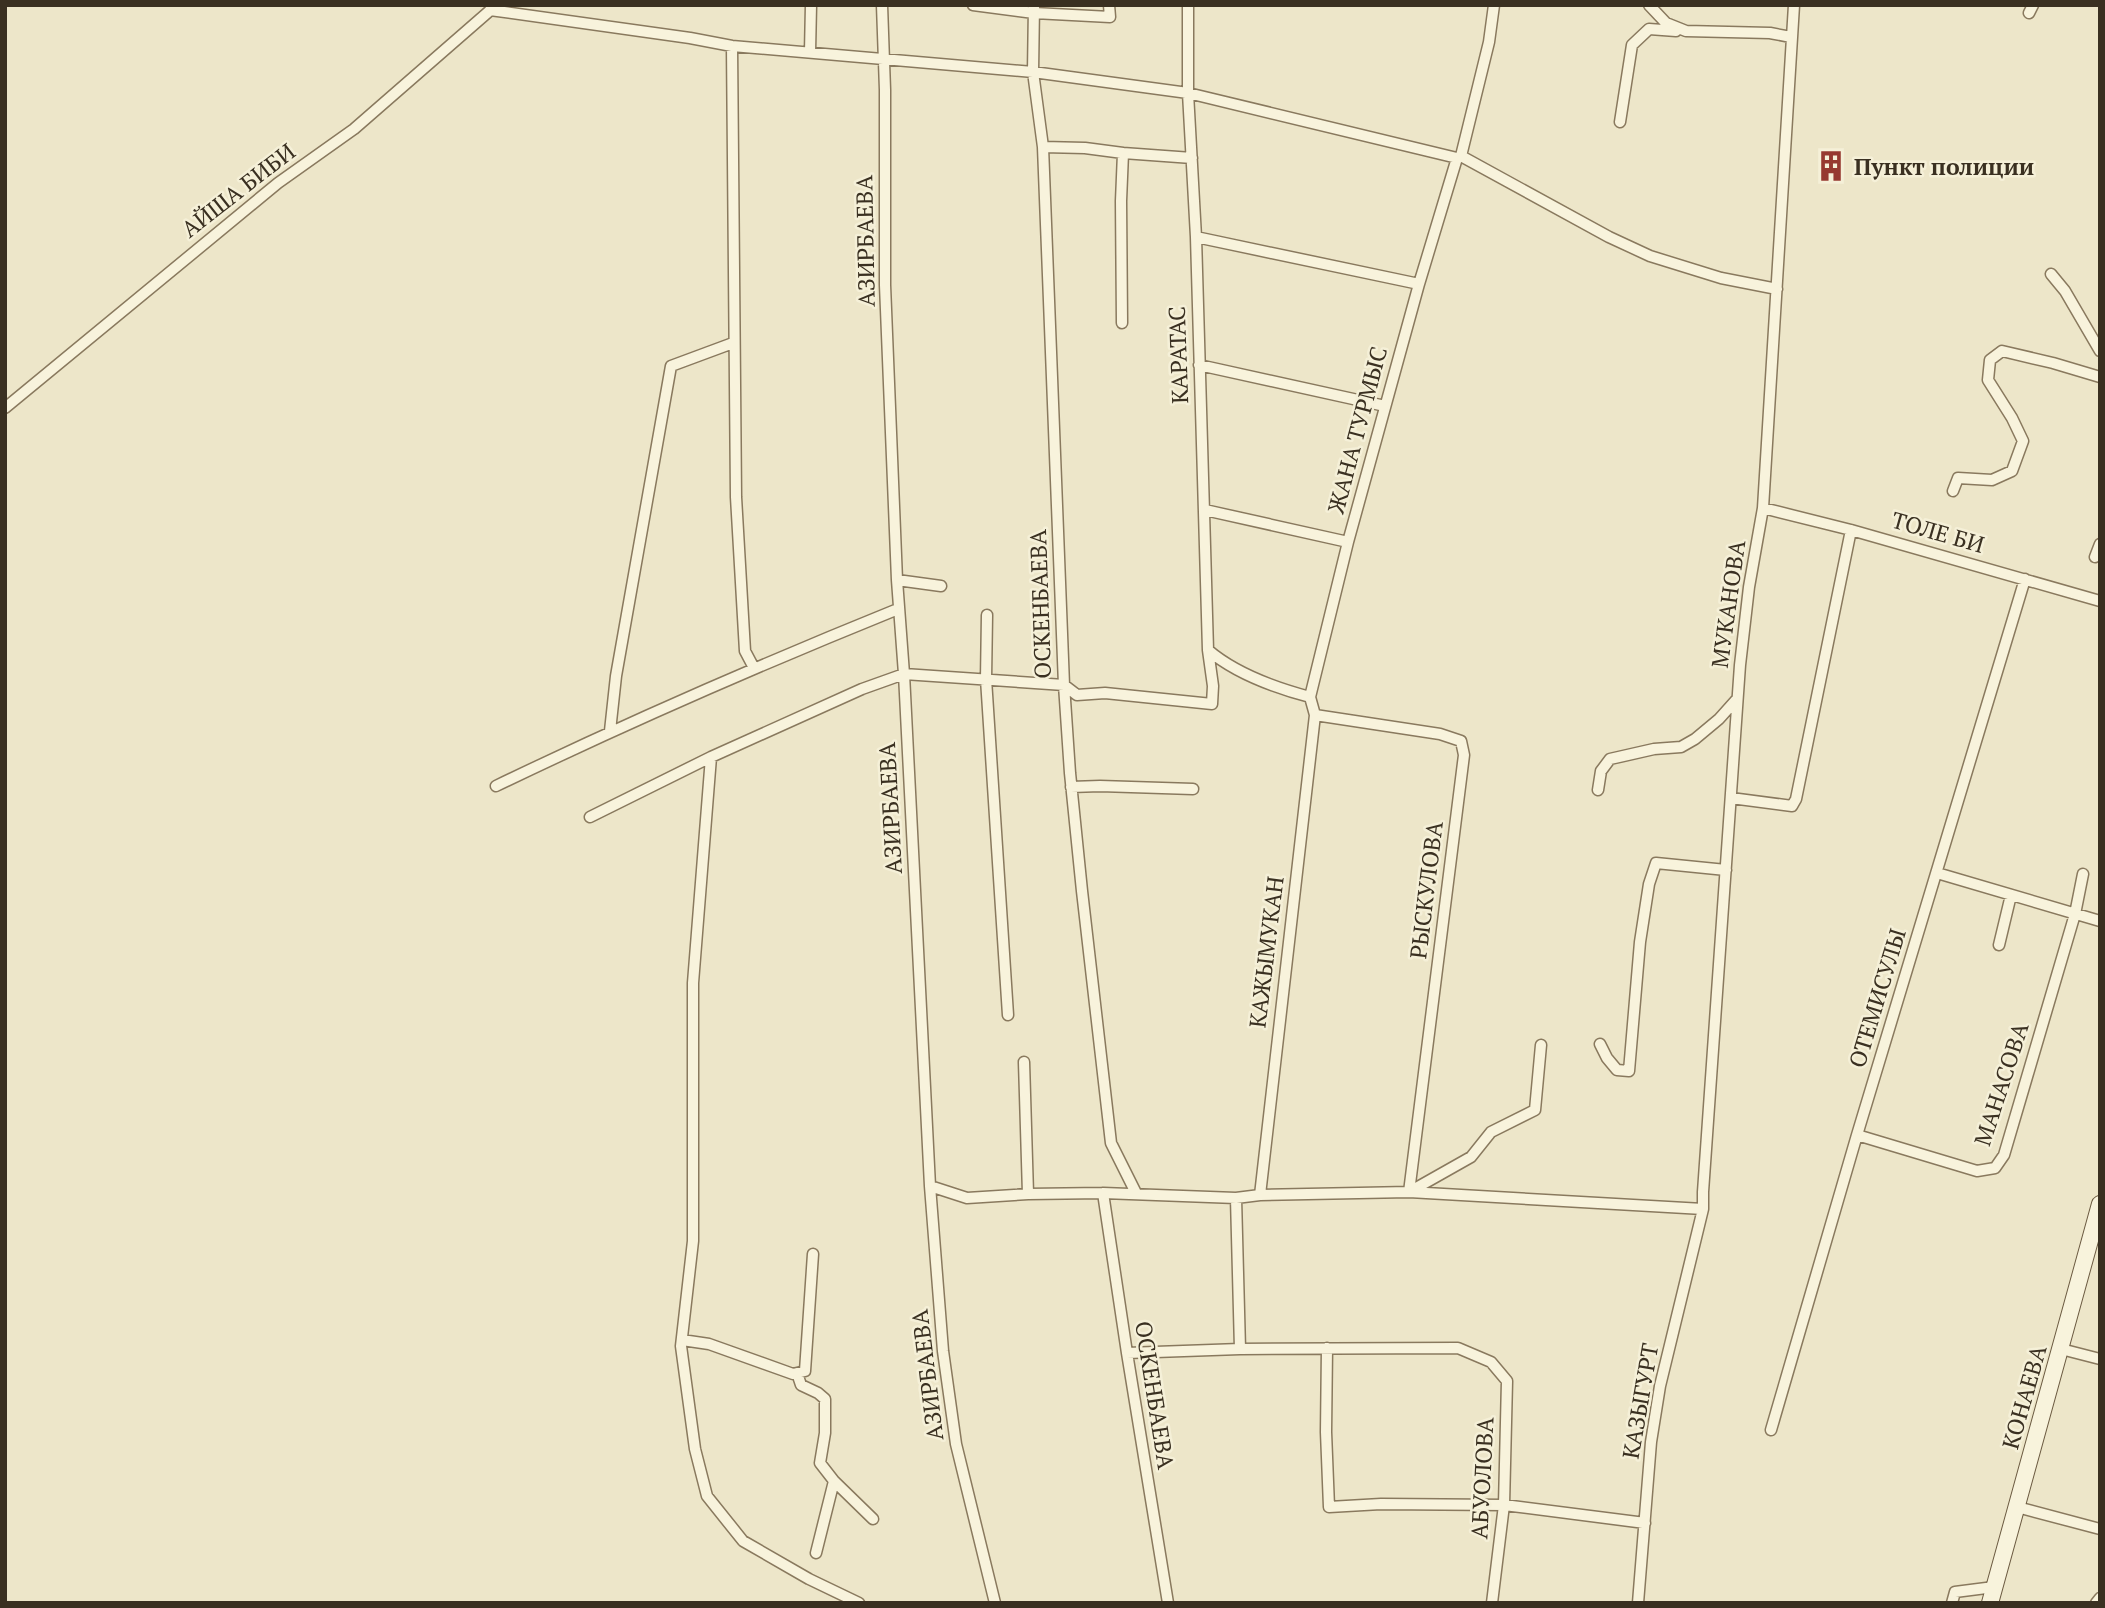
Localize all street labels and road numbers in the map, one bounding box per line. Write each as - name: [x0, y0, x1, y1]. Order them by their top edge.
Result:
- street label: АЙША БИБИ: [175, 136, 301, 244]
- street label: АЗИРБАЕВА: [848, 174, 882, 307]
- street label: КАРАТАС: [1161, 306, 1195, 404]
- street label: ЖАНА ТУРМЫС: [1320, 343, 1394, 517]
- street label: ТОЛЕ БИ: [1888, 504, 1988, 560]
- street label: ОСКЕНБАЕВА: [1022, 528, 1058, 679]
- street label: МУКАНОВА: [1704, 538, 1752, 670]
- street label: АЗИРБАЕВА: [871, 741, 909, 875]
- street label: РЫСКУЛОВА: [1402, 819, 1450, 961]
- street label: КАЖЫМУКАН: [1241, 874, 1291, 1030]
- street label: ОТЕМИСУЛЫ: [1841, 925, 1913, 1071]
- street label: МАНАСОВА: [1966, 1018, 2036, 1150]
- street label: АЗИРБАЕВА: [904, 1307, 950, 1442]
- street label: ОСКЕНБАЕВА: [1128, 1319, 1182, 1472]
- street label: КАЗЫГУРТ: [1615, 1341, 1665, 1461]
- street label: КОНАЕВА: [1994, 1341, 2054, 1453]
- street label: АБУОЛОВА: [1463, 1416, 1501, 1540]

